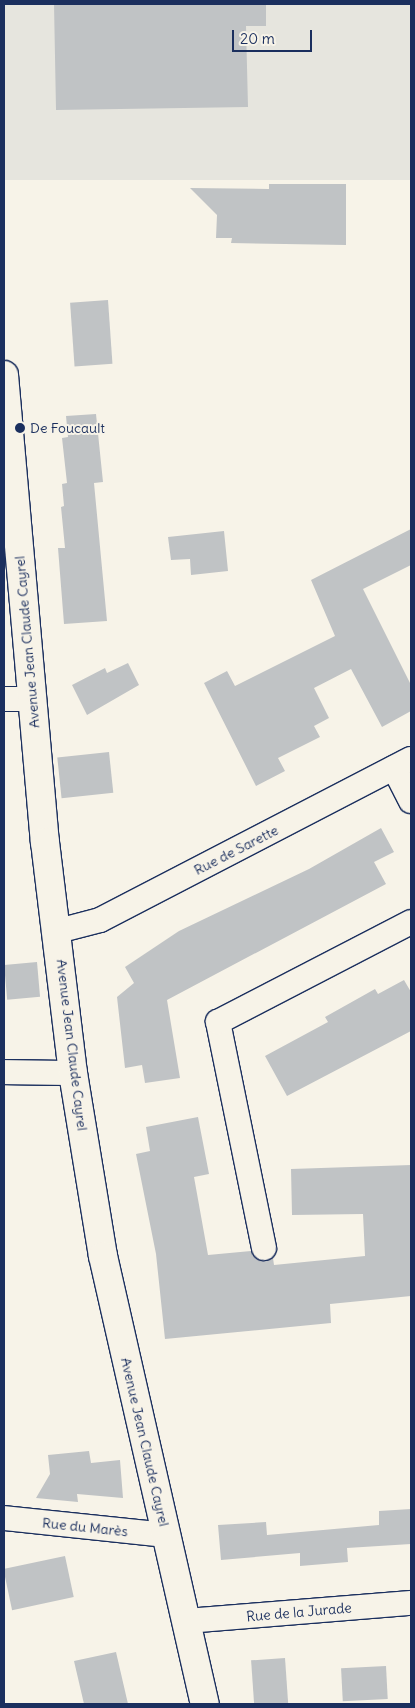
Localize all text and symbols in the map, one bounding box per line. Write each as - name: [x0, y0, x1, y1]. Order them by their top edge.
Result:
- scale bar: [235, 20, 315, 52]
- text: 20 m: [240, 29, 275, 48]
- place label: De Foucault: [30, 420, 105, 436]
- marker: De Foucault: [14, 422, 26, 434]
- street label: Avenue Jean Claude Cayrel: [11, 555, 43, 729]
- street label: Rue de Sarette: [191, 822, 281, 878]
- street label: Avenue Jean Claude Cayrel: [53, 958, 91, 1132]
- street label: Avenue Jean Claude Cayrel: [117, 1356, 173, 1528]
- street label: Rue du Marès: [41, 1514, 129, 1540]
- street label: Rue de la Jurade: [246, 1599, 352, 1625]

